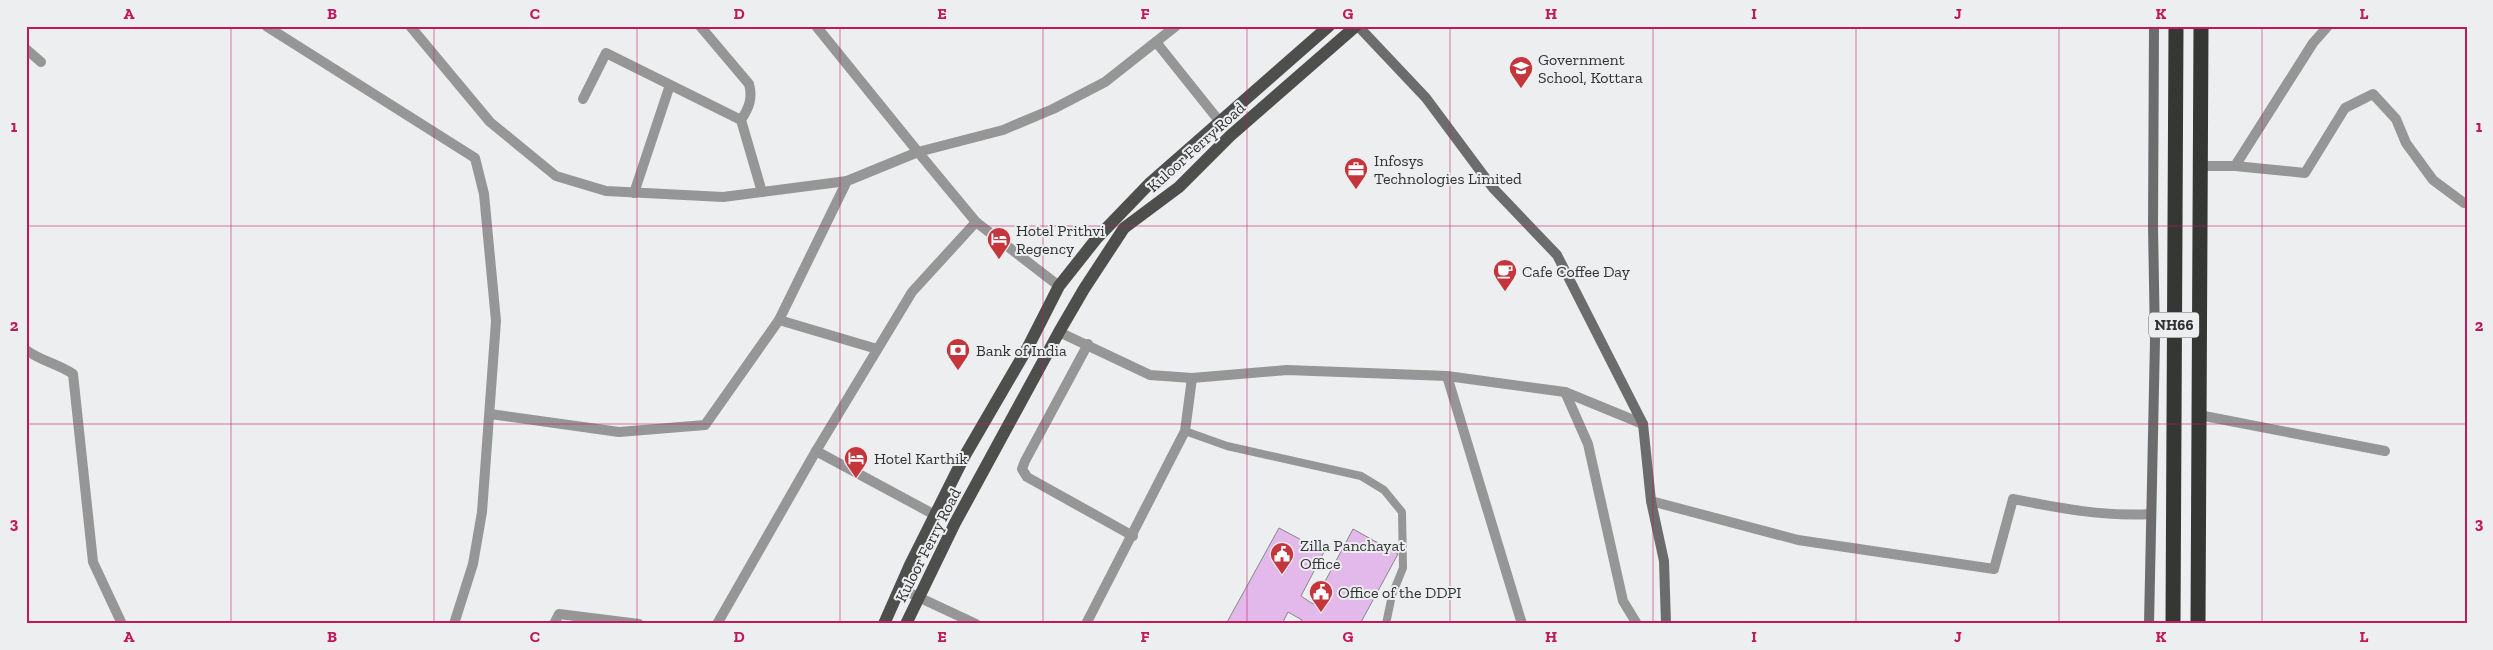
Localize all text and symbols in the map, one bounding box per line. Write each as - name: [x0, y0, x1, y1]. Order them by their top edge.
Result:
- text: A: [124, 4, 135, 23]
- text: B: [327, 4, 337, 23]
- text: C: [530, 4, 540, 23]
- text: D: [733, 4, 745, 23]
- text: E: [937, 4, 947, 23]
- text: F: [1140, 4, 1150, 23]
- text: G: [1343, 4, 1354, 23]
- text: H: [1545, 4, 1557, 23]
- text: I: [1751, 4, 1757, 23]
- text: J: [1954, 4, 1962, 23]
- text: K: [2156, 4, 2167, 23]
- text: L: [2360, 4, 2369, 23]
- place label: Government School, Kottara: [1538, 50, 1643, 87]
- school or university icon: Government School, Kottara: [1508, 55, 1534, 89]
- street label: Kuloor Ferry Road: [1143, 98, 1249, 196]
- text: 1: [11, 117, 18, 136]
- text: 1: [2476, 117, 2483, 136]
- place label: Infosys Technologies Limited: [1374, 151, 1522, 188]
- office icon: Infosys Technologies Limited: [1343, 156, 1369, 190]
- place label: Hotel Prithvi Regency: [1016, 221, 1105, 258]
- hotel icon: Hotel Prithvi Regency: [986, 226, 1012, 260]
- cafe icon: Cafe Coffee Day: [1492, 258, 1518, 292]
- place label: Cafe Coffee Day: [1522, 262, 1631, 281]
- road number: NH66: [2149, 312, 2199, 338]
- text: 2: [10, 316, 19, 335]
- text: 2: [2475, 316, 2484, 335]
- bank icon: Bank of India: [945, 337, 971, 371]
- place label: Bank of India: [976, 341, 1067, 360]
- hotel icon: Hotel Karthik: [843, 445, 869, 479]
- place label: Hotel Karthik: [874, 449, 968, 468]
- street label: Kuloor Ferry Road: [891, 485, 965, 605]
- text: 3: [10, 514, 19, 533]
- text: 3: [2475, 514, 2484, 533]
- place label: Zilla Panchayat Office: [1300, 536, 1405, 573]
- public building icon: Zilla Panchayat Office: [1269, 541, 1295, 575]
- public building icon: Office of the DDPI: [1308, 579, 1334, 613]
- place label: Office of the DDPI: [1338, 583, 1461, 602]
- text: A: [124, 627, 135, 646]
- text: B: [327, 627, 337, 646]
- text: C: [530, 627, 540, 646]
- text: D: [733, 627, 745, 646]
- text: E: [937, 627, 947, 646]
- text: F: [1140, 627, 1150, 646]
- text: G: [1343, 627, 1354, 646]
- text: H: [1545, 627, 1557, 646]
- text: I: [1751, 627, 1757, 646]
- text: J: [1954, 627, 1962, 646]
- text: K: [2156, 627, 2167, 646]
- text: L: [2360, 627, 2369, 646]

